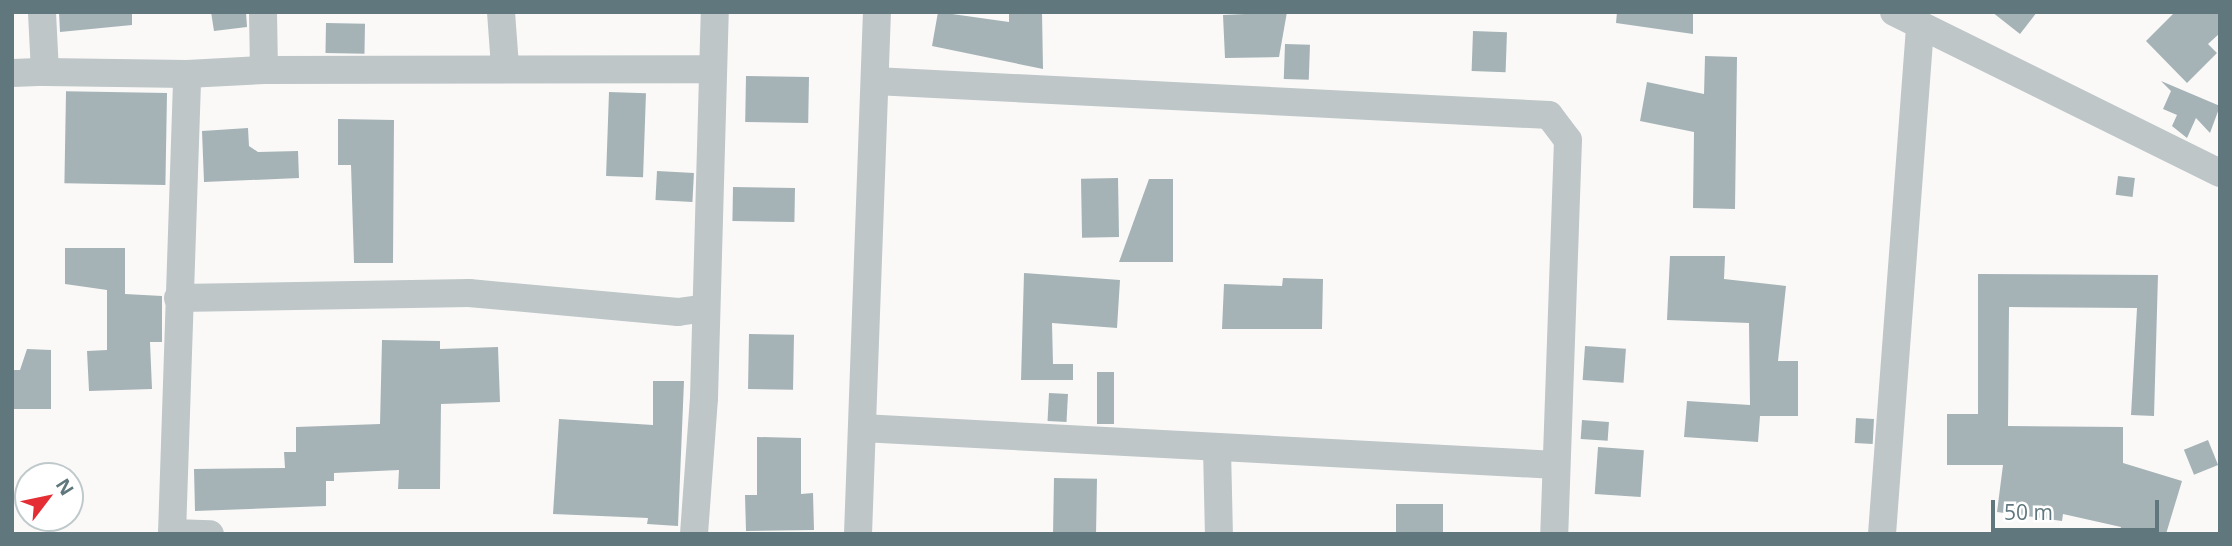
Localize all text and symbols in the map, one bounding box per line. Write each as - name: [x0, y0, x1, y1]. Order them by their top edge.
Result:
- north arrow: [14, 462, 84, 532]
- text: N: [50, 473, 80, 500]
- scale bar: [1994, 486, 2162, 530]
- text: 50 m: [2004, 498, 2053, 526]

